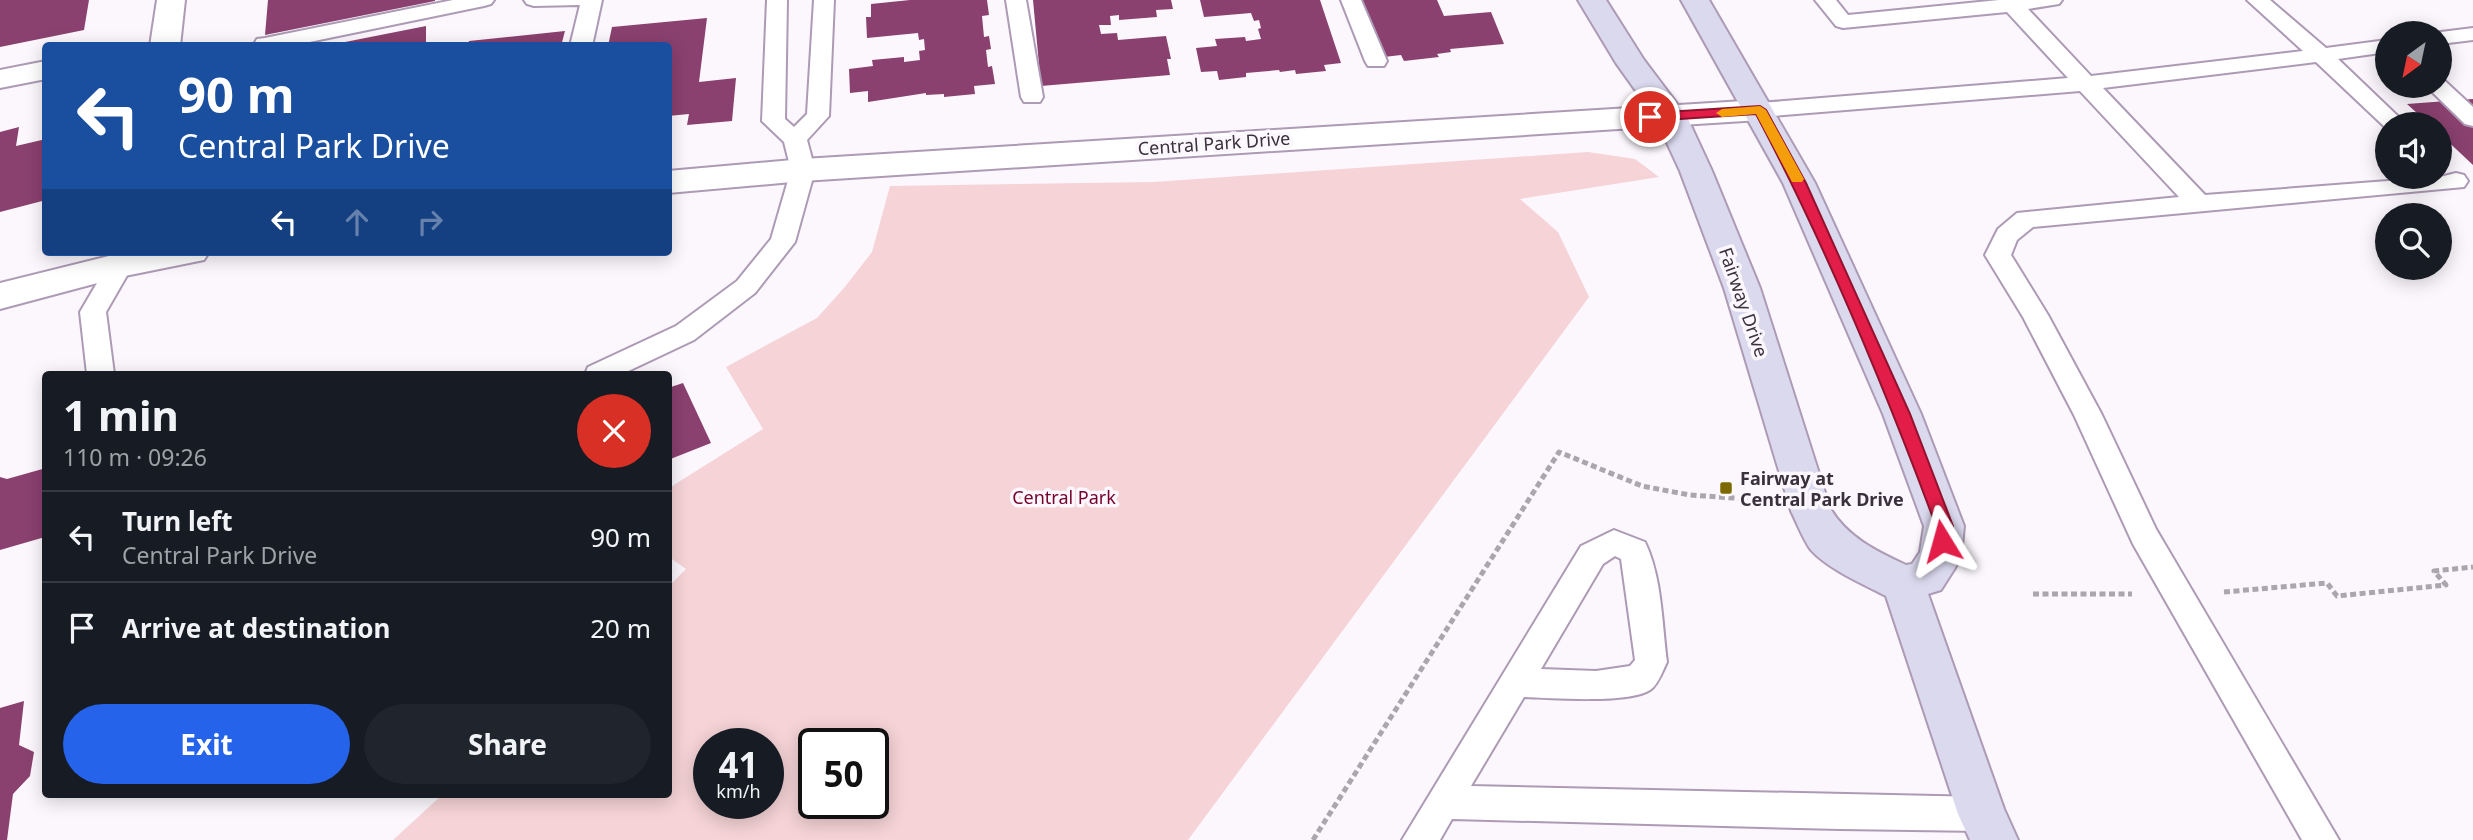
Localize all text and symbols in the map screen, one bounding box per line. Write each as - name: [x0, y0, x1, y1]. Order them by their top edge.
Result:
- north arrow: [2375, 21, 2452, 98]
- map controls: [2375, 21, 2452, 280]
- text: 90 m: [178, 61, 295, 127]
- icon: left: [63, 70, 154, 161]
- pin: [1620, 87, 1680, 147]
- icon: arrive: [1631, 98, 1669, 136]
- button: sound: [2375, 112, 2452, 189]
- text: Central Park Drive: [178, 124, 450, 167]
- street label: Central Park Drive: [1137, 126, 1291, 160]
- icon: left: [265, 203, 303, 241]
- icon: ahead: [338, 203, 376, 241]
- icon: right: [411, 203, 449, 241]
- button: search: [2375, 203, 2452, 280]
- street label: Fairway Drive: [1714, 244, 1774, 360]
- text: 1 min: [63, 386, 179, 443]
- button: close: [577, 394, 651, 468]
- text: 110 m · 09:26: [63, 441, 207, 473]
- place label: Fairway at Central Park Drive: [1740, 466, 1904, 511]
- marker: Fairway at Central Park Drive: [1718, 480, 1734, 496]
- park label: Central Park: [1012, 485, 1116, 509]
- text: Turn left: [122, 503, 233, 539]
- position arrow: [1905, 504, 1979, 578]
- icon: left: [63, 518, 101, 556]
- text: 90 m: [590, 519, 651, 555]
- text: Central Park Drive: [122, 539, 317, 571]
- icon: arrive: [63, 609, 101, 647]
- text: Arrive at destination: [122, 610, 391, 646]
- text: 20 m: [590, 610, 651, 646]
- button: Exit: [63, 704, 350, 784]
- button: Share: [364, 704, 651, 784]
- speed limit sign: 50: [798, 728, 889, 819]
- text: 41: [718, 741, 759, 788]
- text: km/h: [716, 779, 761, 803]

